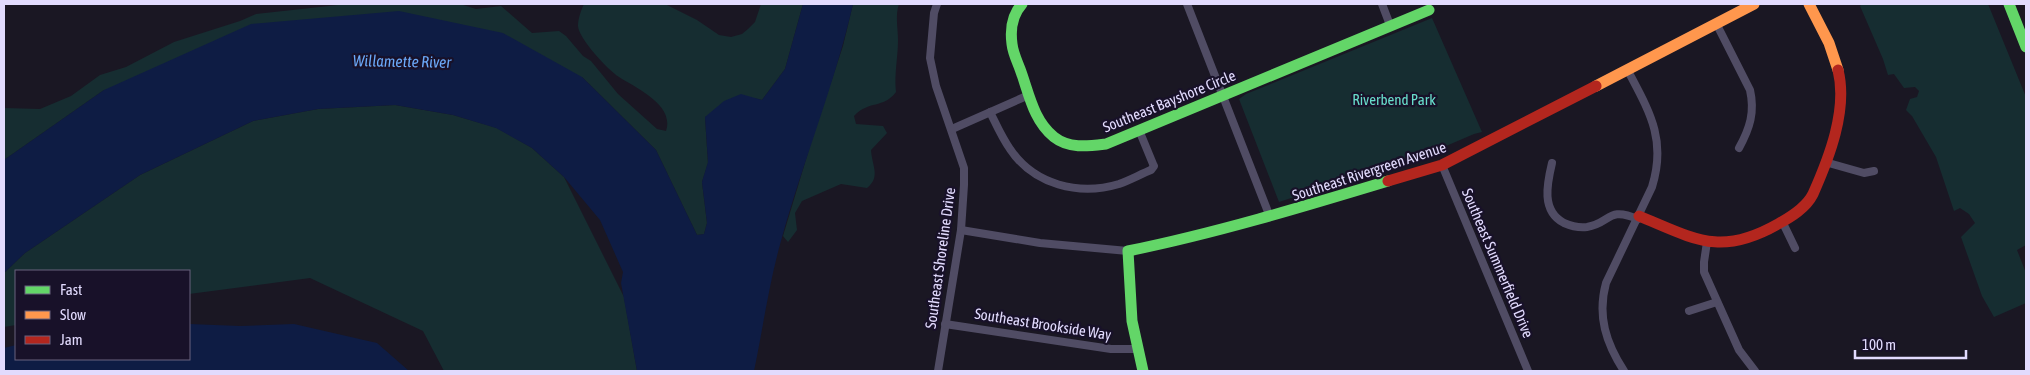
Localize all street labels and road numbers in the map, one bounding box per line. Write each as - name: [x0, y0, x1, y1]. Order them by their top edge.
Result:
- street label: Southeast Bayshore Circle: [1100, 67, 1238, 135]
- street label: Southeast Rivergreen Avenue: [1290, 138, 1448, 204]
- street label: Southeast Shoreline Drive: [922, 186, 958, 330]
- street label: Southeast Summerfield Drive: [1459, 186, 1537, 340]
- street label: Southeast Brookside Way: [973, 305, 1113, 343]

